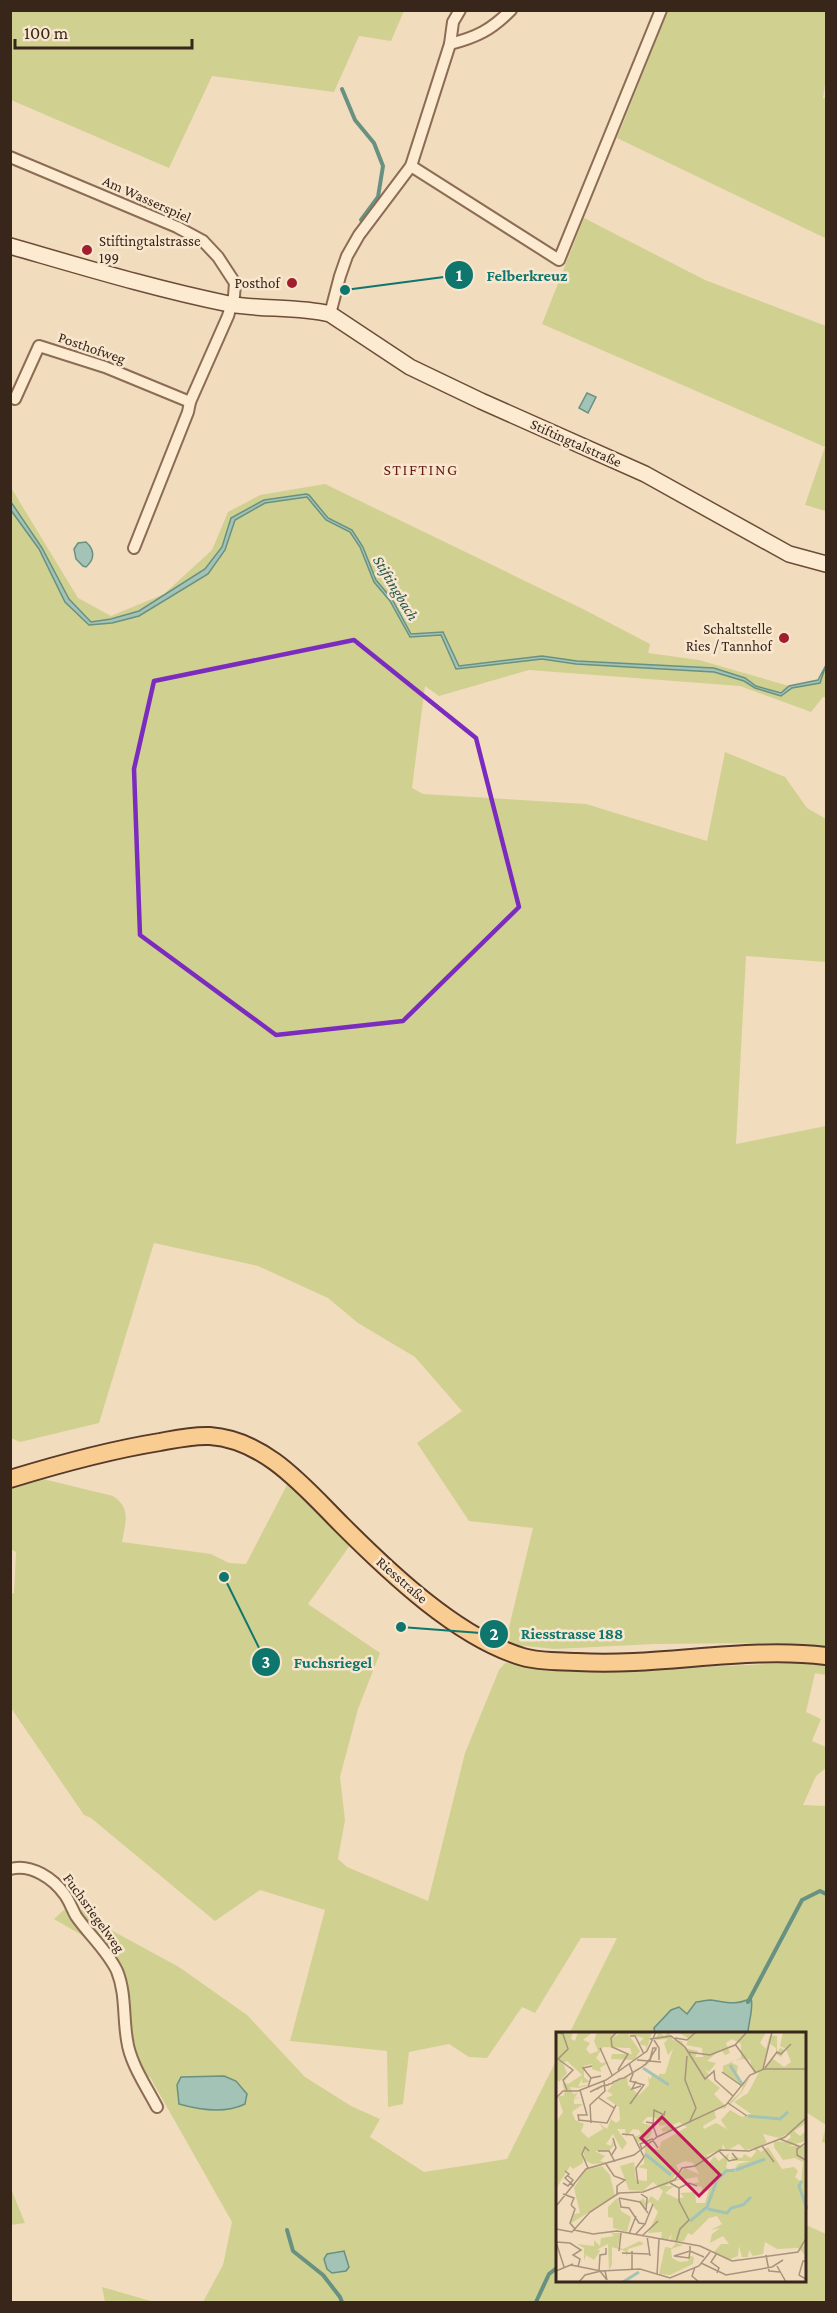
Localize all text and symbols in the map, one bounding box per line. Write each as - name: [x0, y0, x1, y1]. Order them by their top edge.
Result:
- scale bar: [15, 12, 192, 50]
- text: 100 m: [24, 23, 69, 43]
- street label: Am Wasserspiel: [100, 172, 194, 227]
- place label: Stiftingtalstrasse 199: [99, 233, 201, 266]
- marker: Stiftingtalstrasse 199: [80, 243, 94, 257]
- callout: Felberkreuz: [444, 258, 579, 292]
- text: 1: [456, 265, 463, 285]
- text: Felberkreuz: [487, 267, 568, 284]
- place label: Posthof: [235, 275, 282, 291]
- marker: Posthof: [285, 276, 299, 290]
- street label: Posthofweg: [56, 329, 128, 368]
- street label: Stiftingtalstraße: [528, 416, 624, 471]
- district label: STIFTING: [383, 461, 459, 478]
- water label: Stiftingbach: [369, 552, 422, 624]
- place label: Schaltstelle Ries / Tannhof: [686, 621, 774, 654]
- marker: Schaltstelle Ries / Tannhof: [777, 631, 791, 645]
- street label: Riesstraße: [373, 1553, 431, 1607]
- callout: Riesstrasse 188: [479, 1617, 636, 1651]
- text: 2: [489, 1624, 499, 1644]
- text: Riesstrasse 188: [521, 1625, 623, 1642]
- callout: Fuchsriegel: [251, 1645, 384, 1679]
- text: 3: [262, 1652, 270, 1672]
- text: Fuchsriegel: [294, 1654, 373, 1671]
- street label: Fuchsriegelweg: [59, 1870, 128, 1956]
- inset map: [556, 2032, 807, 2283]

